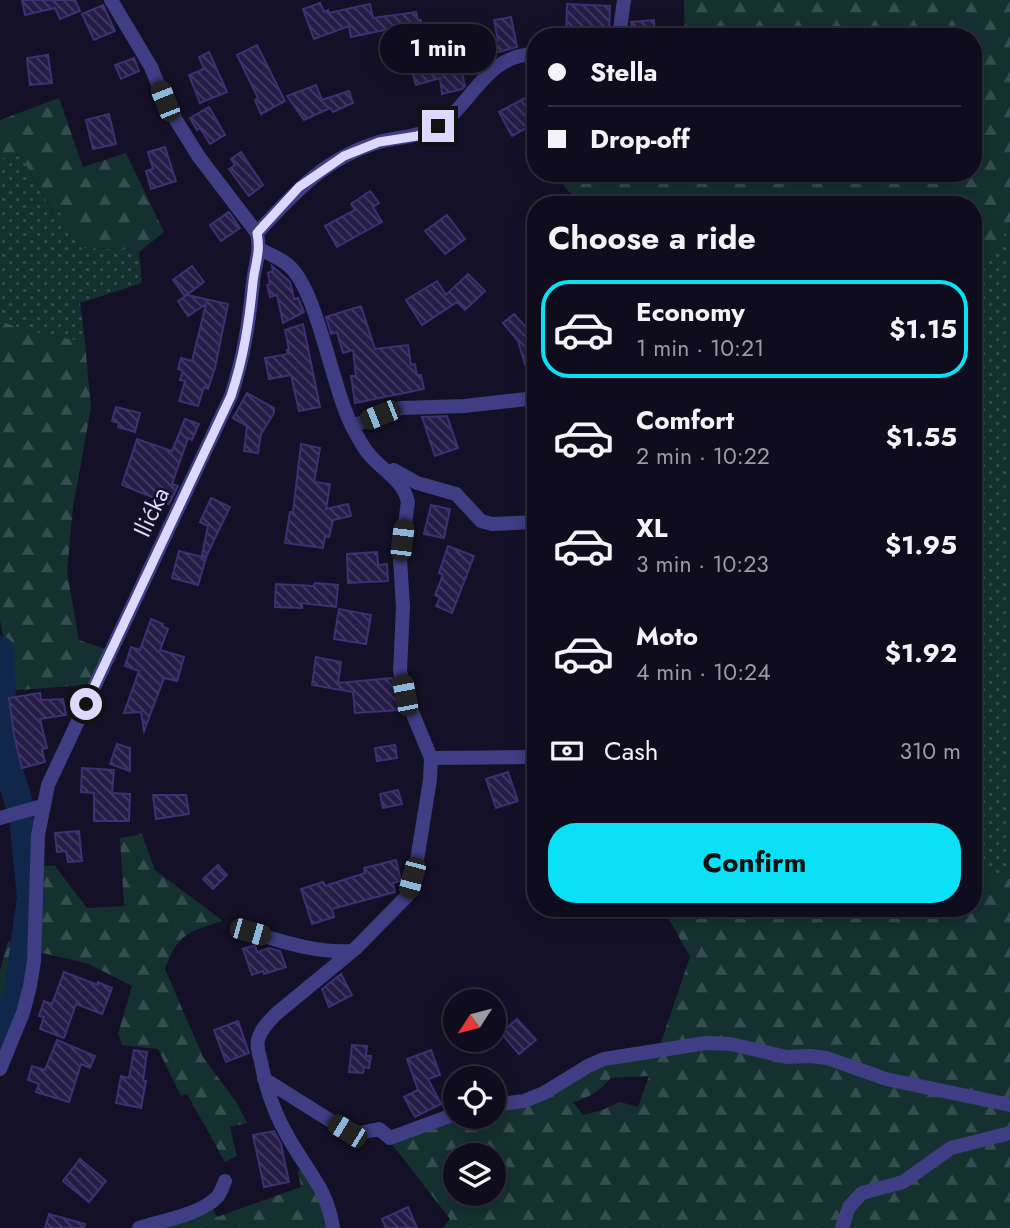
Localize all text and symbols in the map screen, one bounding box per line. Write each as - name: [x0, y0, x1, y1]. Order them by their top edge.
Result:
- callout: 1 min: [380, 24, 496, 74]
- text: 1 min: [409, 31, 467, 65]
- text: Stella: [590, 53, 657, 91]
- car: [148, 78, 183, 124]
- route end: [422, 110, 454, 142]
- text: Drop-off: [590, 120, 690, 158]
- text: Choose a ride: [548, 215, 756, 261]
- text: Economy: [636, 293, 745, 331]
- icon: car: [552, 298, 615, 361]
- text: $1.15: [889, 310, 957, 348]
- text: 1 min · 10:21: [636, 331, 764, 365]
- car: [357, 397, 404, 433]
- text: Comfort: [636, 401, 734, 439]
- icon: car: [552, 406, 615, 469]
- text: $1.55: [886, 418, 957, 456]
- text: 2 min · 10:22: [636, 439, 770, 473]
- street label: Ilićka: [124, 481, 178, 543]
- text: XL: [636, 509, 668, 547]
- icon: car: [552, 514, 615, 577]
- car: [390, 518, 415, 562]
- text: $1.95: [885, 526, 957, 564]
- text: 3 min · 10:23: [636, 547, 769, 581]
- text: Moto: [636, 617, 698, 655]
- icon: car: [552, 622, 615, 685]
- text: $1.92: [885, 634, 957, 672]
- text: 4 min · 10:24: [636, 655, 771, 689]
- car: [391, 672, 420, 718]
- route start: [70, 688, 102, 720]
- icon: cash: [548, 732, 586, 770]
- text: Cash: [604, 732, 658, 770]
- text: 310 m: [899, 734, 961, 768]
- button: Confirm: [548, 823, 961, 903]
- car: [397, 855, 428, 901]
- car: [227, 916, 274, 948]
- north arrow: [443, 989, 506, 1052]
- map controls: [443, 989, 506, 1206]
- button: locate: [443, 1066, 506, 1129]
- car: [324, 1111, 371, 1151]
- button: layers: [443, 1143, 506, 1206]

